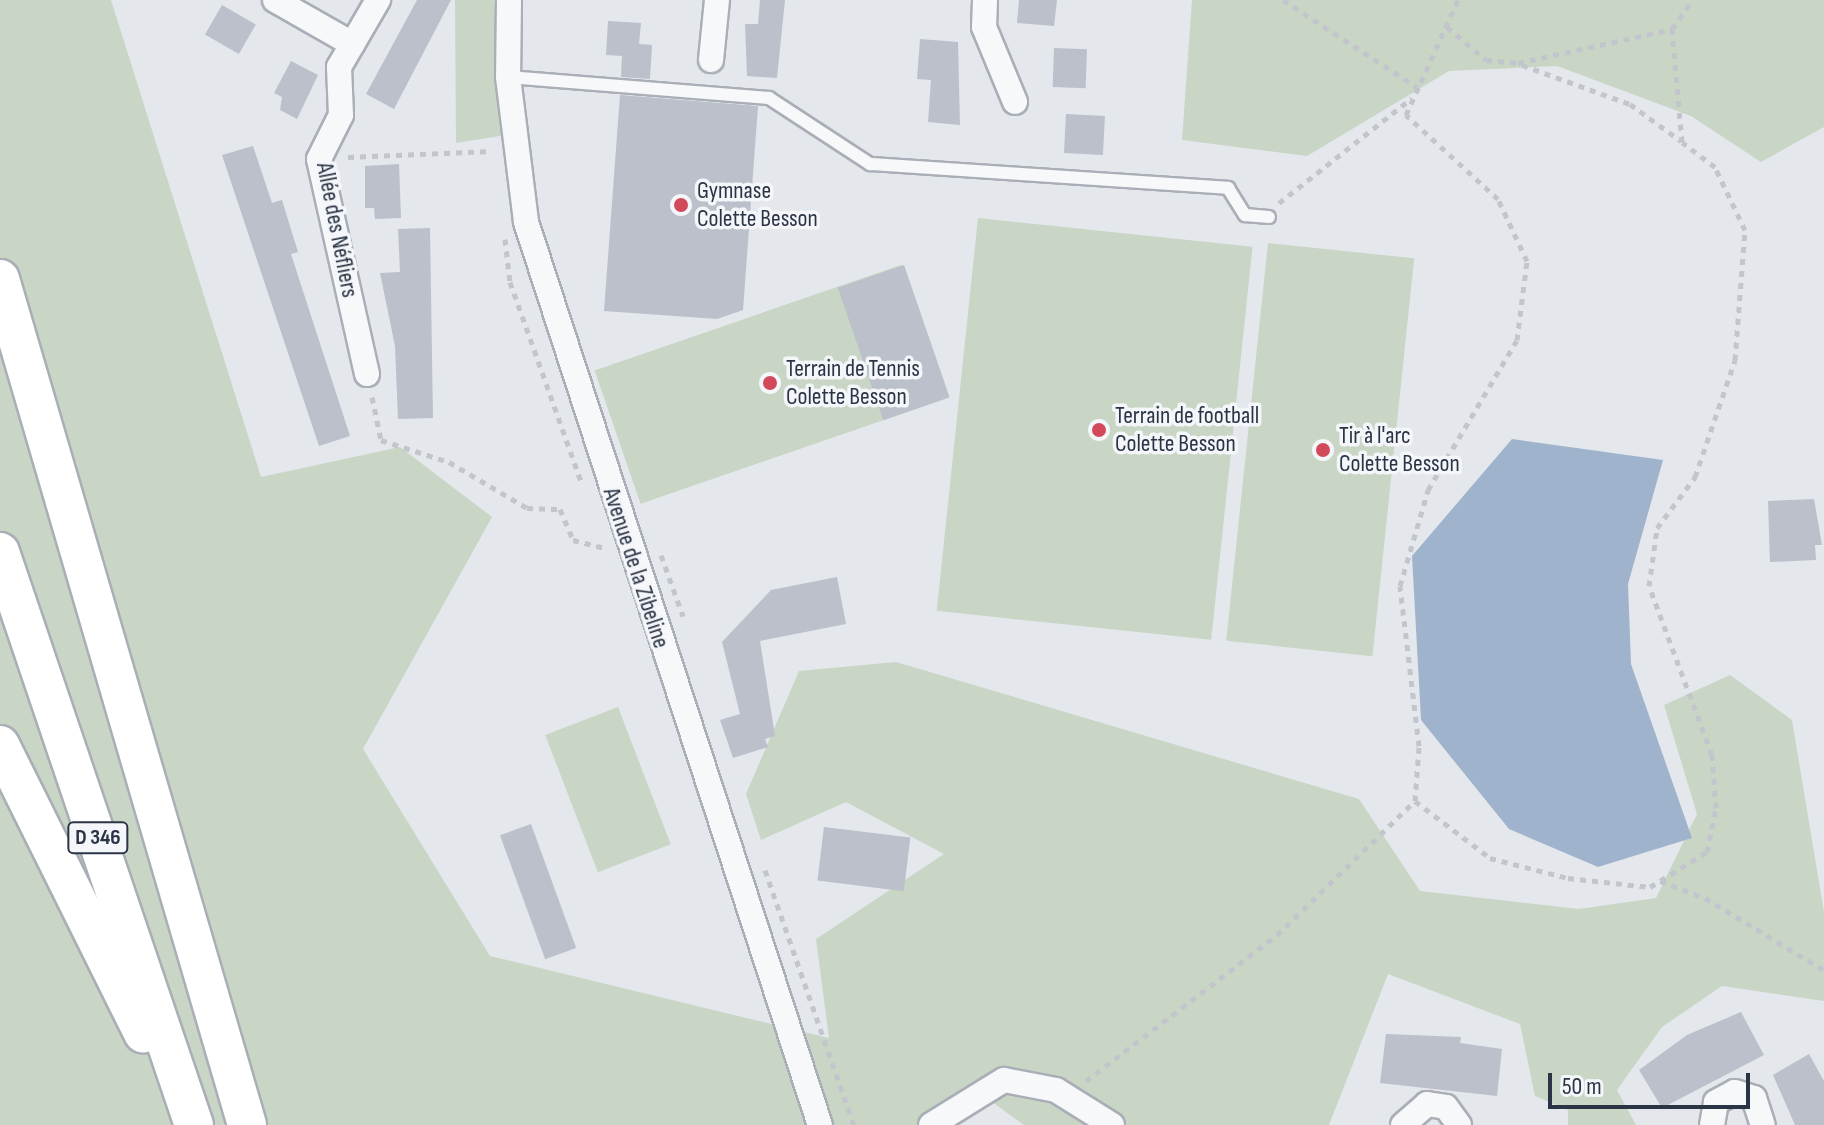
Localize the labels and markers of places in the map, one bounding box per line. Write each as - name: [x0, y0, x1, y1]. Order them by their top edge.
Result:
- place label: Gymnase Colette Besson: [697, 177, 818, 233]
- marker: Gymnase Colette Besson: [672, 196, 690, 214]
- place label: Terrain de Tennis Colette Besson: [786, 355, 920, 411]
- marker: Terrain de Tennis Colette Besson: [761, 374, 779, 392]
- place label: Terrain de football Colette Besson: [1115, 402, 1259, 458]
- marker: Terrain de football Colette Besson: [1090, 421, 1108, 439]
- place label: Tir à l'arc Colette Besson: [1339, 422, 1460, 478]
- marker: Tir à l'arc Colette Besson: [1314, 441, 1332, 459]

